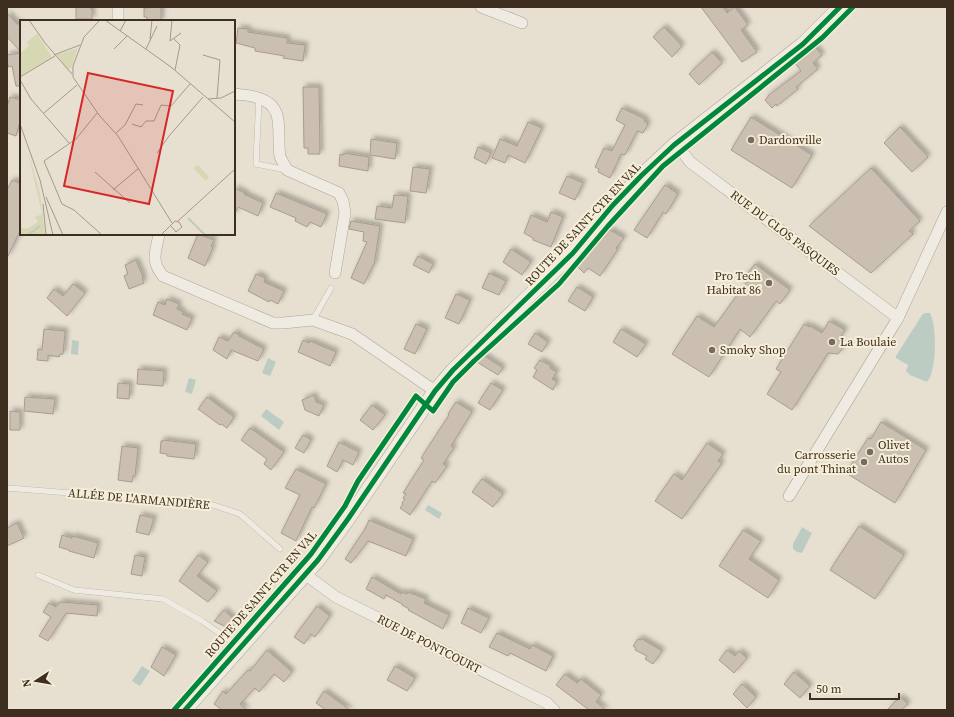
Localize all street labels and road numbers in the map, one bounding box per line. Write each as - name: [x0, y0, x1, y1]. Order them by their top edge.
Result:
- street label: ROUTE DE SAINT-CYR EN VAL: [521, 159, 645, 289]
- street label: RUE DU CLOS PASQUIES: [727, 187, 843, 279]
- street label: ALLÉE DE L'ARMANDIÈRE: [68, 485, 210, 513]
- street label: ROUTE DE SAINT-CYR EN VAL: [201, 527, 321, 661]
- street label: RUE DE PONTCOURT: [374, 611, 484, 677]

